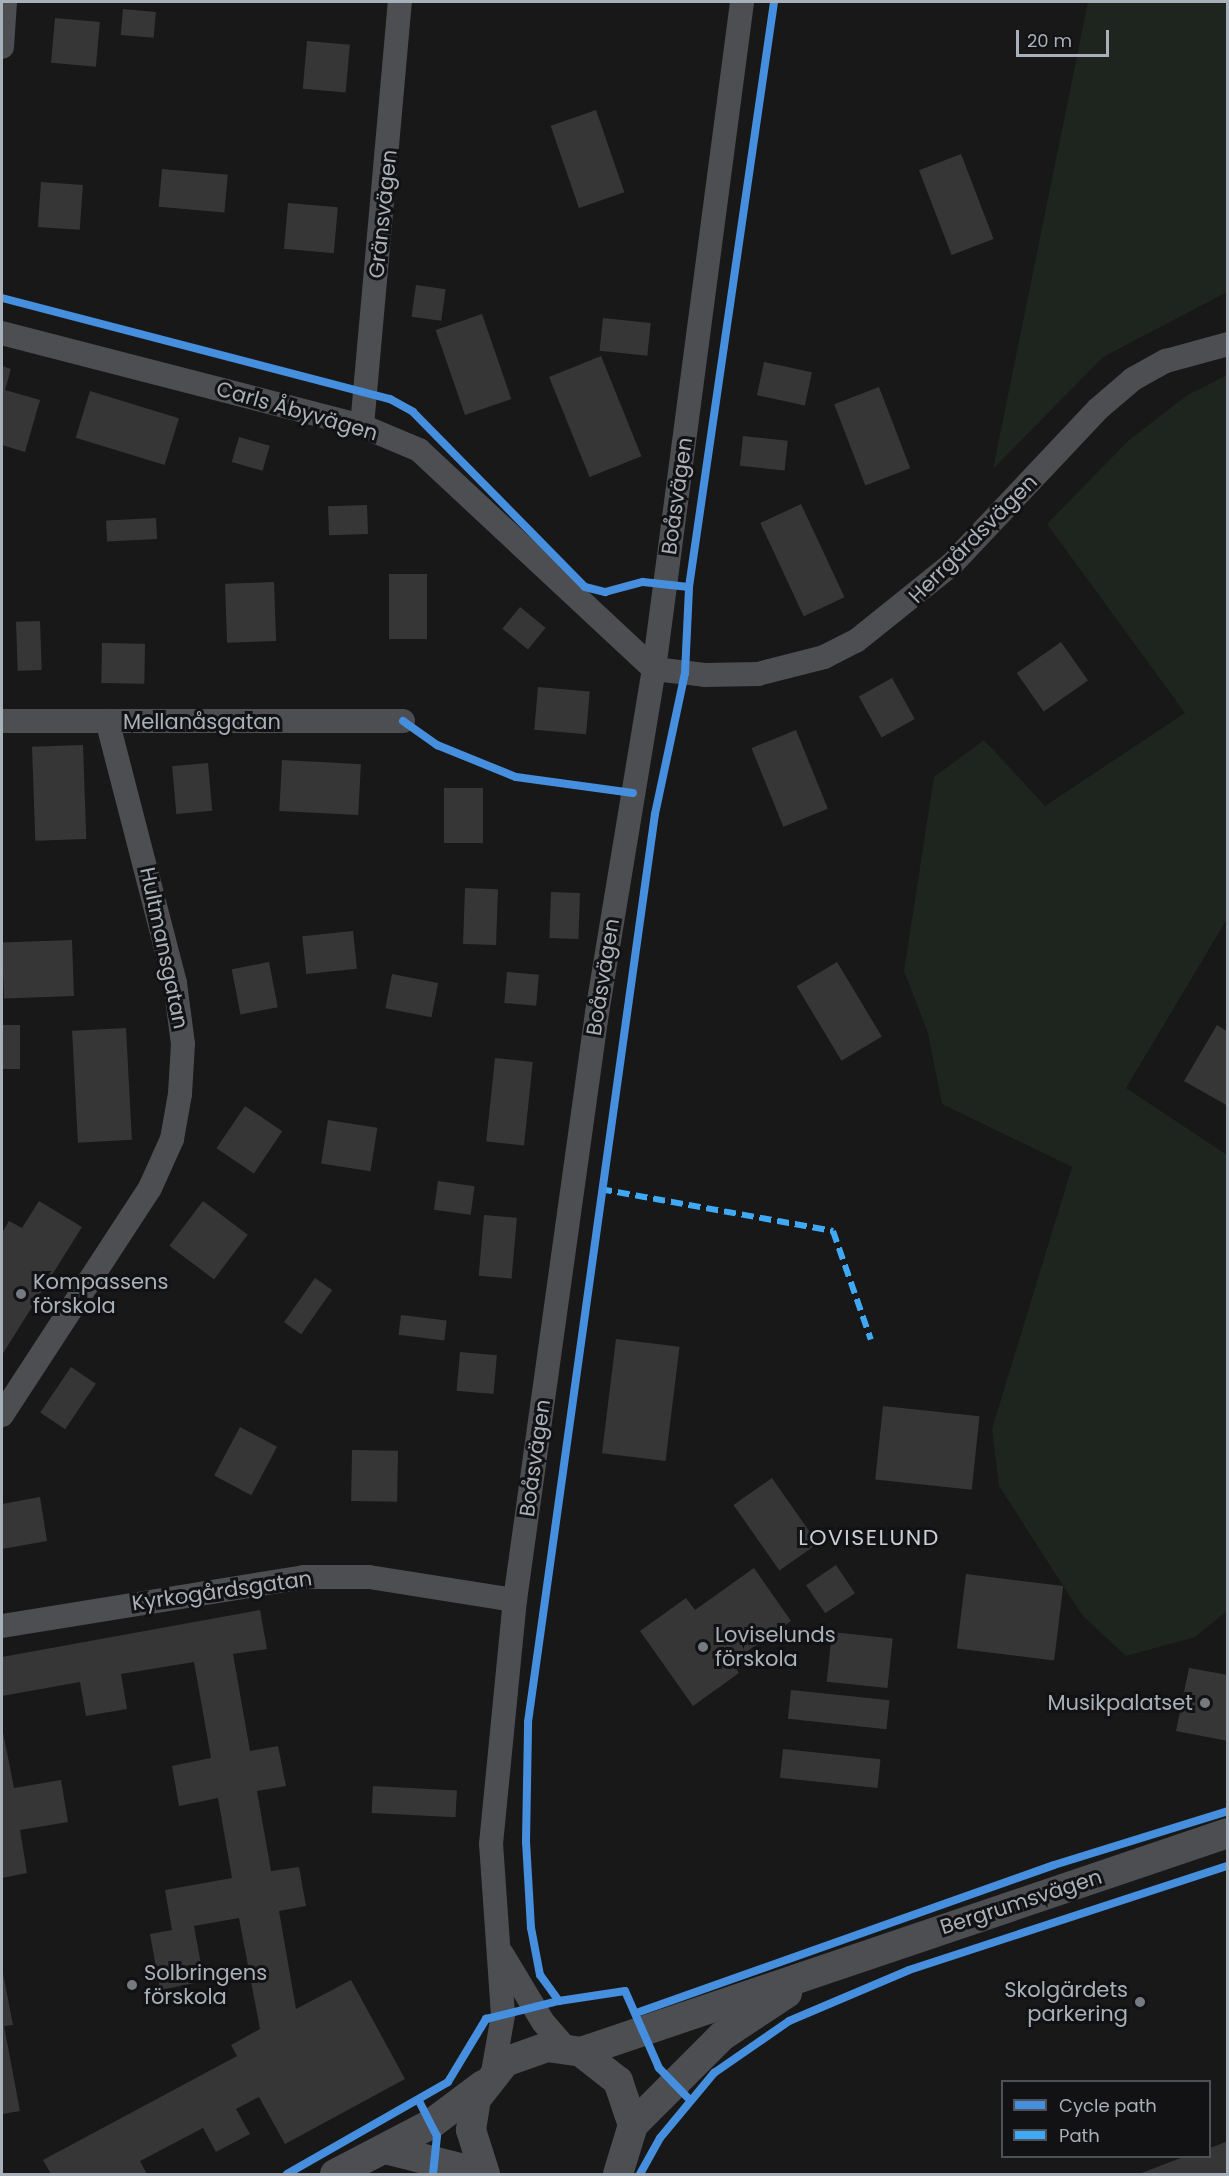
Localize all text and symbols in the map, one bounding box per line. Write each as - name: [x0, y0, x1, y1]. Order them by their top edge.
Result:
- scale bar: [1019, 18, 1112, 56]
- text: 20 m: [1027, 28, 1072, 53]
- street label: Gränsvägen: [364, 148, 402, 280]
- street label: Carls Åbyvägen: [213, 376, 381, 446]
- street label: Boåsvägen: [656, 436, 698, 556]
- street label: Herrgårdsvägen: [904, 470, 1042, 608]
- street label: Mellanåsgatan: [123, 709, 281, 735]
- street label: Hultmansgatan: [135, 865, 193, 1031]
- street label: Boåsvägen: [581, 917, 625, 1037]
- place label: Kompassens förskola: [33, 1269, 168, 1319]
- marker: Kompassens förskola: [14, 1287, 28, 1301]
- street label: Boåsvägen: [514, 1398, 556, 1518]
- district label: LOVISELUND: [798, 1525, 940, 1551]
- street label: Kyrkogårdsgatan: [130, 1566, 314, 1616]
- place label: Loviselunds förskola: [715, 1622, 836, 1672]
- marker: Loviselunds förskola: [696, 1640, 710, 1654]
- place label: Musikpalatset: [1048, 1690, 1193, 1716]
- marker: Musikpalatset: [1198, 1696, 1212, 1710]
- street label: Bergrumsvägen: [937, 1864, 1105, 1940]
- place label: Solbringens förskola: [144, 1960, 267, 2010]
- place label: Skolgärdets parkering: [1004, 1977, 1128, 2027]
- marker: Solbringens förskola: [125, 1978, 139, 1992]
- marker: Skolgärdets parkering: [1133, 1995, 1147, 2009]
- legend: [1001, 2080, 1211, 2158]
- text: Cycle path: [1059, 2093, 1157, 2118]
- text: Path: [1059, 2123, 1100, 2148]

